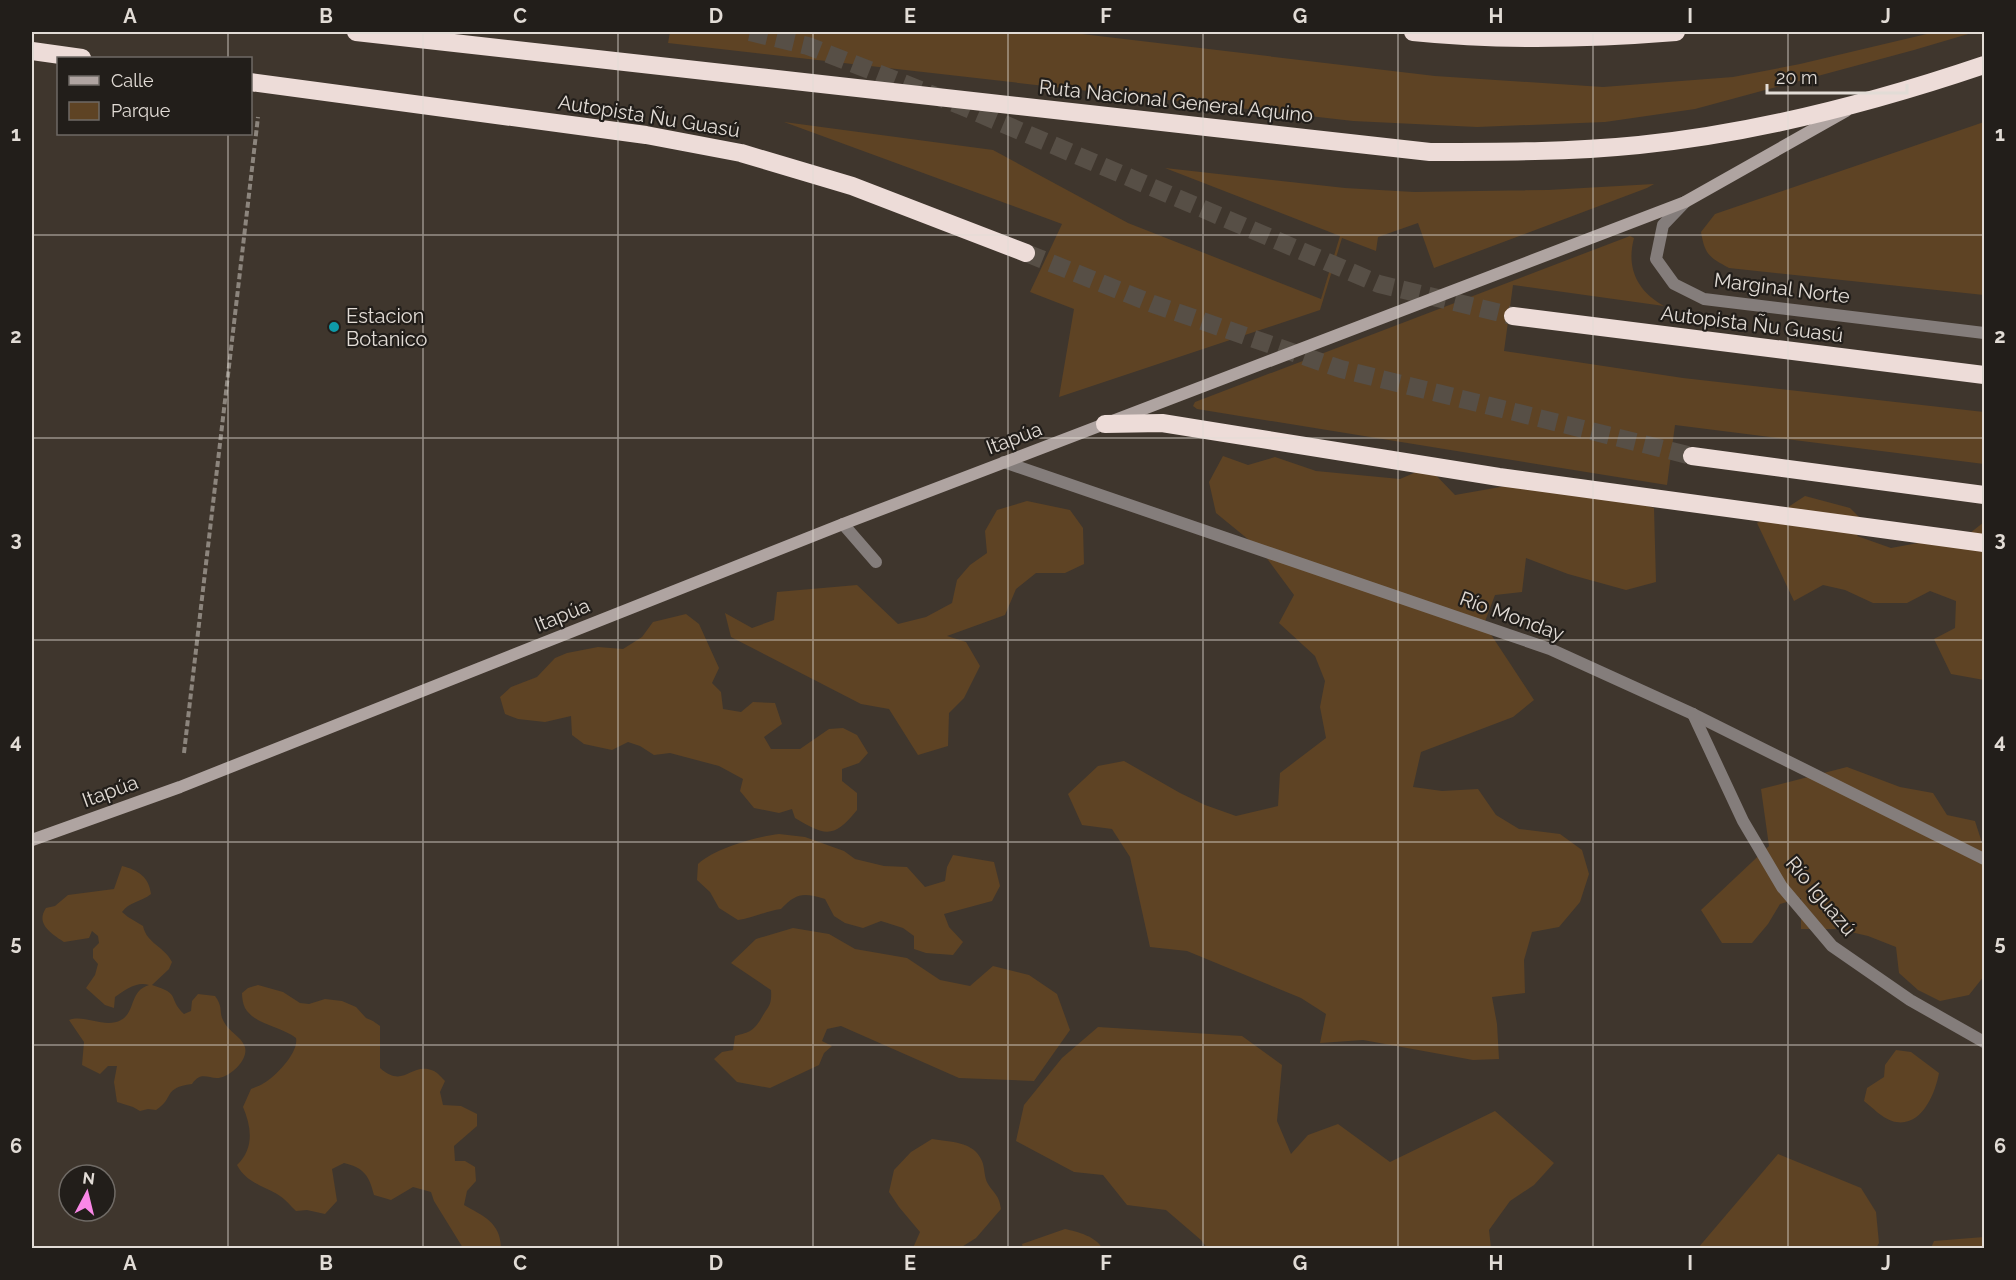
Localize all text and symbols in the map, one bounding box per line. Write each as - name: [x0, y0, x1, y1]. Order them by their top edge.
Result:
- text: A: [123, 4, 137, 28]
- text: B: [319, 4, 333, 28]
- text: C: [513, 4, 527, 28]
- text: D: [709, 4, 723, 28]
- text: E: [904, 4, 916, 28]
- text: F: [1100, 4, 1112, 28]
- text: G: [1293, 4, 1307, 28]
- text: H: [1489, 4, 1503, 28]
- text: I: [1687, 4, 1693, 28]
- text: J: [1881, 4, 1891, 28]
- legend: [57, 57, 252, 135]
- scale bar: [1767, 57, 1906, 95]
- text: 20 m: [1776, 67, 1818, 88]
- text: Calle: [111, 70, 154, 91]
- street label: Ruta Nacional General Aquino: [1038, 75, 1314, 127]
- street label: Autopista Ñu Guasú: [556, 90, 742, 142]
- text: Parque: [111, 100, 171, 121]
- text: 1: [11, 122, 21, 146]
- text: 1: [1995, 122, 2005, 146]
- street label: Marginal Norte: [1713, 268, 1852, 308]
- street label: Autopista Ñu Guasú: [1659, 301, 1845, 347]
- place label: Estacion Botanico: [346, 304, 428, 351]
- marker: Estacion Botanico: [327, 320, 341, 334]
- text: 2: [10, 324, 22, 348]
- text: 2: [1994, 324, 2006, 348]
- street label: Itapúa: [983, 416, 1045, 460]
- text: 3: [10, 527, 22, 551]
- text: 3: [1994, 527, 2006, 551]
- street label: Río Monday: [1457, 586, 1568, 646]
- street label: Itapúa: [531, 593, 593, 637]
- text: 4: [10, 729, 22, 753]
- text: 4: [1994, 729, 2006, 753]
- street label: Itapúa: [79, 770, 141, 812]
- street label: Río Iguazú: [1781, 852, 1861, 940]
- text: 5: [10, 931, 22, 955]
- text: 5: [1994, 931, 2006, 955]
- text: 6: [10, 1134, 22, 1158]
- text: 6: [1994, 1134, 2006, 1158]
- north arrow: [57, 1163, 117, 1223]
- text: N: [82, 1168, 96, 1189]
- text: A: [123, 1251, 137, 1275]
- text: B: [319, 1251, 333, 1275]
- text: C: [513, 1251, 527, 1275]
- text: D: [709, 1251, 723, 1275]
- text: E: [904, 1251, 916, 1275]
- text: F: [1100, 1251, 1112, 1275]
- text: G: [1293, 1251, 1307, 1275]
- text: H: [1489, 1251, 1503, 1275]
- text: I: [1687, 1251, 1693, 1275]
- text: J: [1881, 1251, 1891, 1275]

